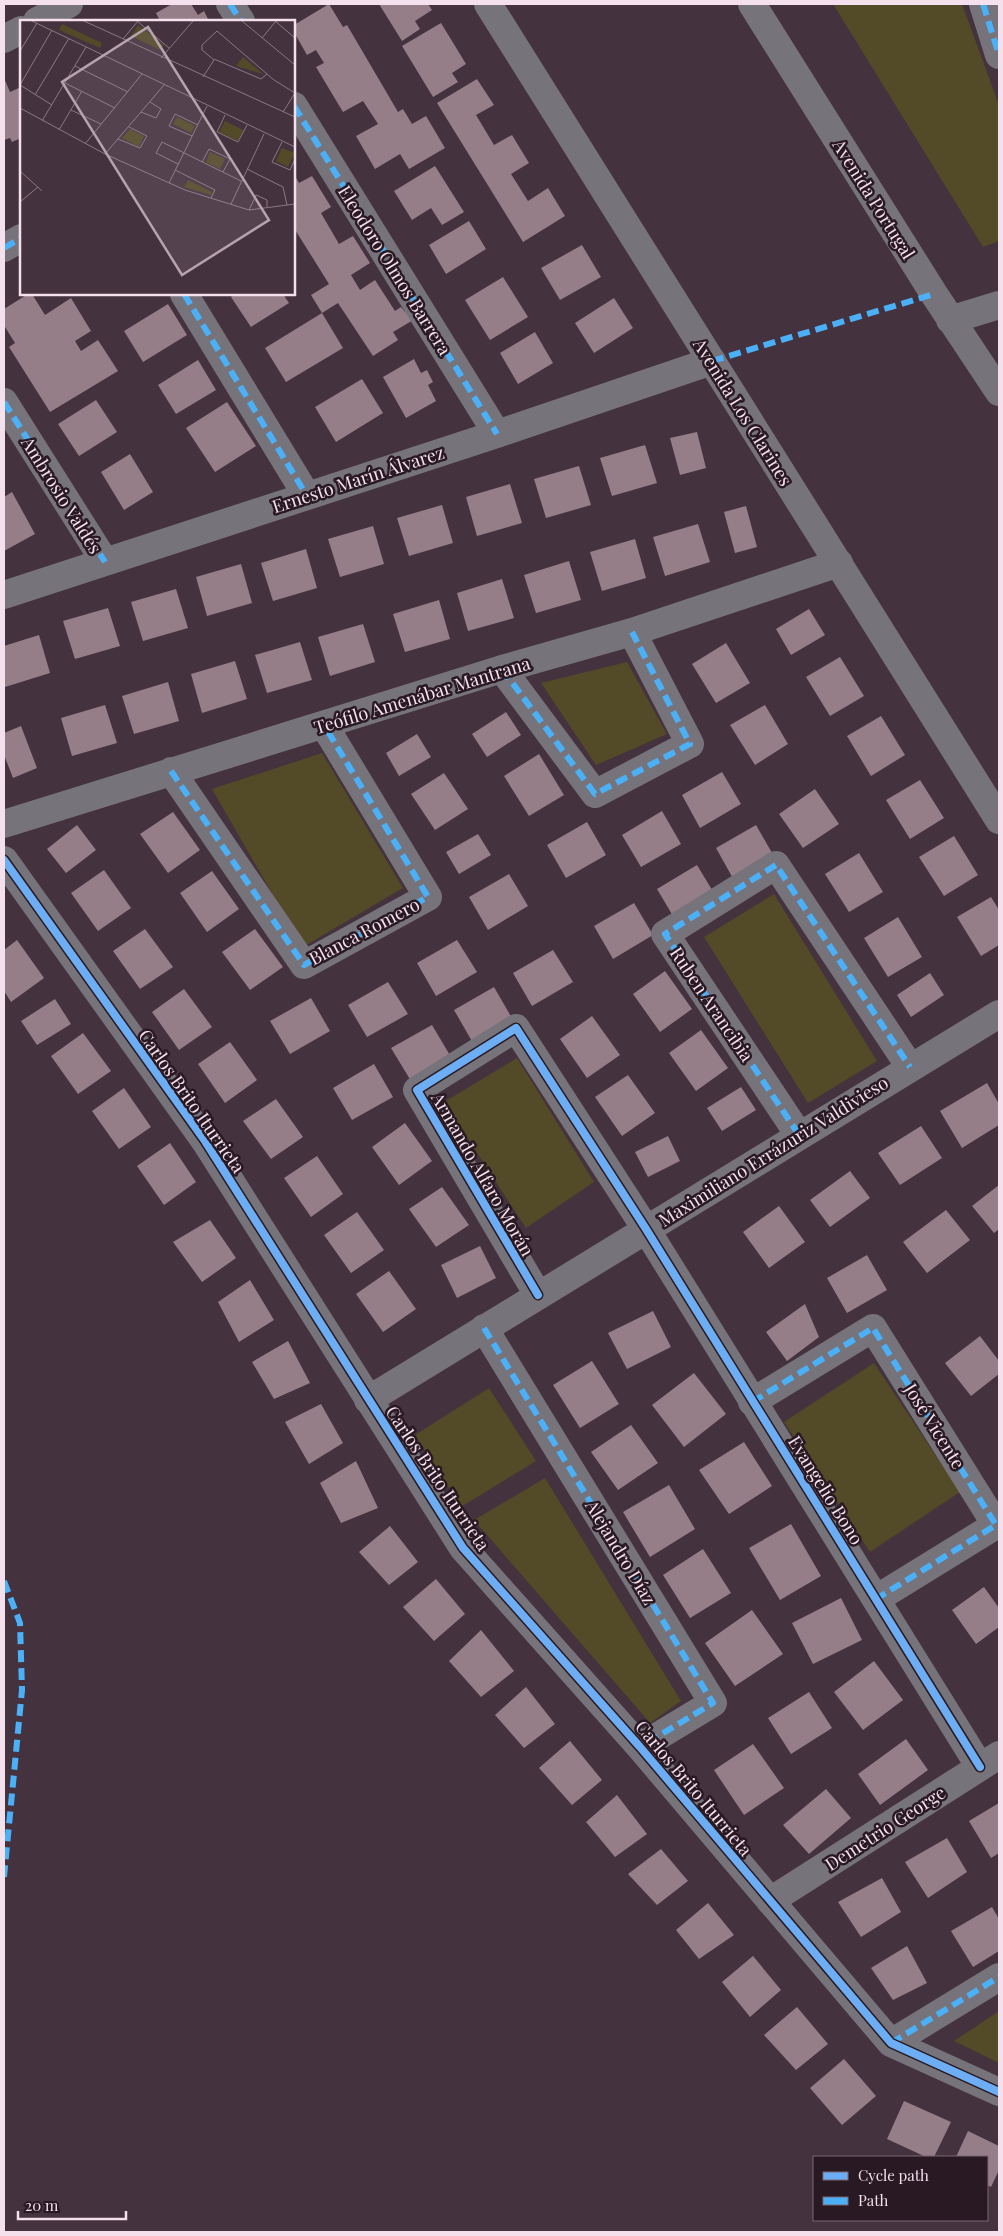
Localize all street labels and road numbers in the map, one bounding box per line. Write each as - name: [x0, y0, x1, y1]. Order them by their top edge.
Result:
- street label: Avenida Portugal: [827, 134, 921, 264]
- street label: Eleodoro Olmos Barrera: [333, 181, 457, 359]
- street label: Avenida Los Clarines: [687, 333, 798, 490]
- street label: Ambrosio Valdés: [16, 431, 108, 558]
- street label: Ernesto Marín Álvarez: [269, 440, 447, 518]
- street label: Teófilo Amenábar Mantrana: [311, 651, 533, 739]
- street label: Blanca Romero: [304, 892, 424, 970]
- street label: Ruben Arancibia: [665, 942, 759, 1066]
- street label: Carlos Brito Iturrieta: [133, 1024, 251, 1178]
- street label: Maximiliano Errázuriz Valdivieso: [654, 1070, 893, 1232]
- street label: Armando Alfaro Morán: [426, 1087, 540, 1261]
- street label: José Vicente: [899, 1378, 971, 1473]
- street label: Carlos Brito Iturrieta: [381, 1401, 496, 1555]
- street label: Evangelio Bono: [783, 1431, 869, 1549]
- street label: Alejandro Díaz: [580, 1494, 662, 1609]
- street label: Carlos Brito Iturrieta: [630, 1715, 758, 1861]
- street label: Demetrio George: [820, 1780, 950, 1876]

